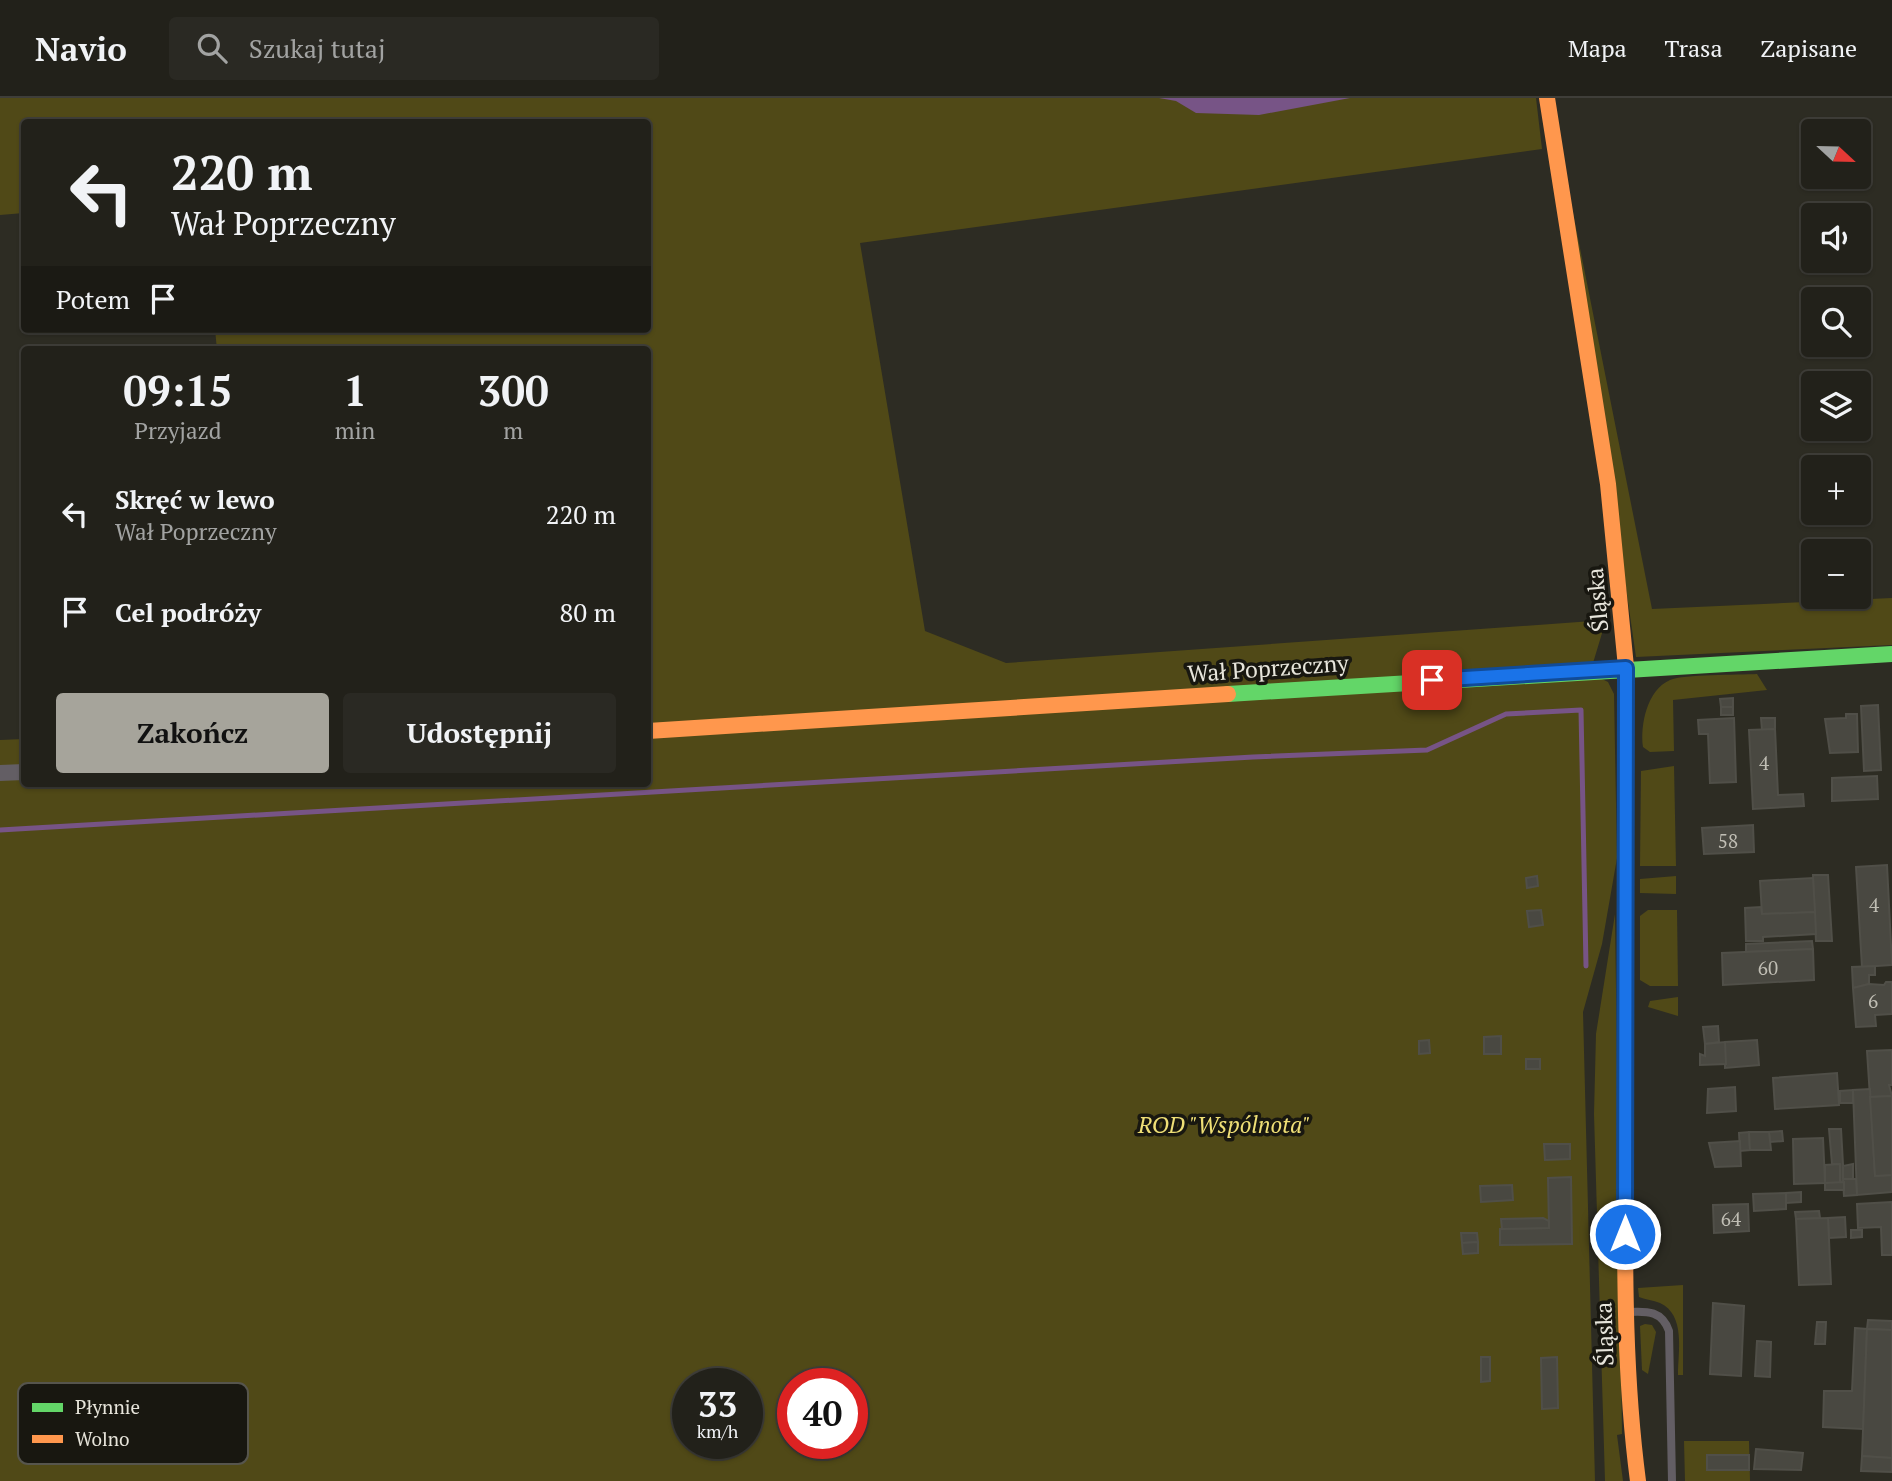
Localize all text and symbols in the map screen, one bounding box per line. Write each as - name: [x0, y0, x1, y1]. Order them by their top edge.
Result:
- search box: [169, 17, 659, 80]
- text: Navio: [35, 27, 127, 70]
- icon: search: [193, 29, 231, 67]
- text: Szukaj tutaj: [249, 31, 385, 65]
- text: Mapa: [1568, 32, 1627, 64]
- text: Trasa: [1665, 32, 1723, 64]
- text: Zapisane: [1761, 32, 1857, 64]
- north arrow: [1801, 119, 1871, 189]
- map controls: [1801, 119, 1871, 609]
- text: 220 m: [171, 139, 313, 204]
- icon: left: [56, 147, 147, 238]
- text: Wał Poprzeczny: [171, 202, 396, 244]
- button: sound: [1801, 203, 1871, 273]
- icon: arrive: [144, 280, 182, 318]
- text: Potem: [56, 282, 130, 316]
- button: search: [1801, 287, 1871, 357]
- text: 09:15: [123, 362, 233, 418]
- text: 1: [343, 362, 367, 418]
- text: 300: [478, 362, 549, 418]
- button: layers: [1801, 371, 1871, 441]
- text: Przyjazd: [134, 415, 222, 446]
- text: min: [335, 415, 375, 446]
- text: m: [503, 415, 523, 446]
- button: +: [1801, 455, 1871, 525]
- text: Skręć w lewo: [115, 482, 275, 516]
- icon: left: [56, 495, 94, 533]
- text: 220 m: [546, 497, 616, 531]
- text: Wał Poprzeczny: [115, 516, 277, 547]
- button: −: [1801, 539, 1871, 609]
- street label: Śląska: [1579, 566, 1615, 633]
- icon: arrive: [56, 593, 94, 631]
- text: Cel podróży: [115, 595, 261, 629]
- text: 80 m: [560, 595, 616, 629]
- street label: Wał Poprzeczny: [1186, 647, 1350, 689]
- pin: [1402, 650, 1462, 710]
- icon: arrive: [1413, 661, 1451, 699]
- button: Zakończ: [56, 693, 329, 773]
- button: Udostępnij: [343, 693, 616, 773]
- house number: 4: [1759, 750, 1770, 775]
- house number: 58: [1718, 828, 1738, 853]
- house number: 4: [1869, 892, 1880, 917]
- house number: 60: [1758, 955, 1778, 980]
- house number: 6: [1868, 988, 1878, 1013]
- park label: ROD "Wspólnota": [1137, 1109, 1310, 1140]
- position arrow: [1588, 1197, 1662, 1271]
- house number: 64: [1721, 1206, 1742, 1231]
- street label: Śląska: [1587, 1301, 1621, 1367]
- speed limit sign: 40: [777, 1368, 868, 1459]
- text: 33: [698, 1381, 737, 1427]
- legend: [18, 1383, 248, 1464]
- text: Płynnie: [75, 1394, 140, 1419]
- text: km/h: [697, 1419, 738, 1443]
- text: Wolno: [75, 1426, 130, 1451]

